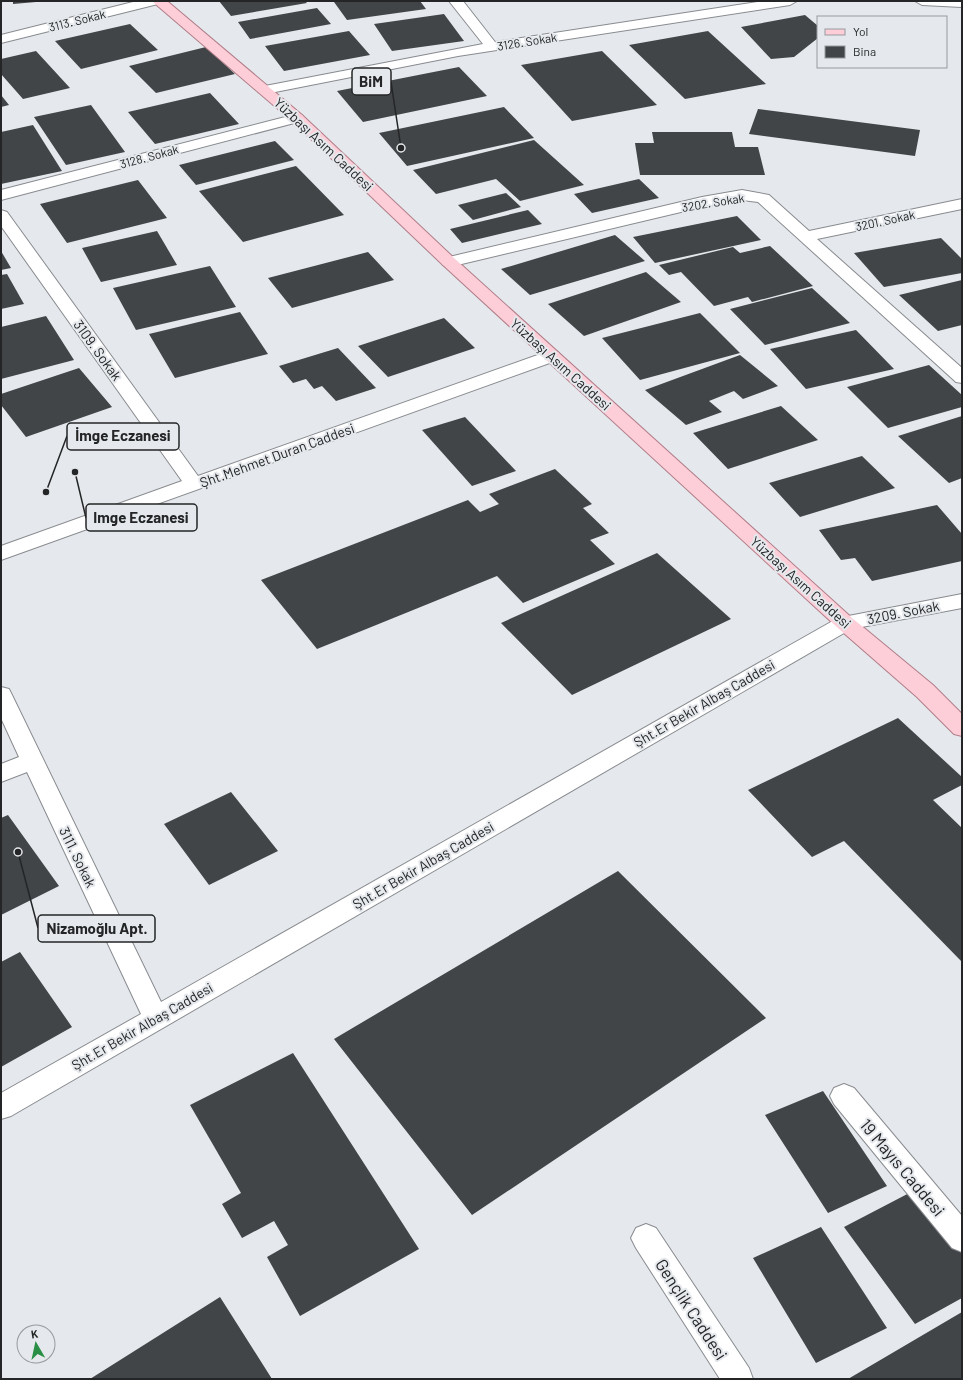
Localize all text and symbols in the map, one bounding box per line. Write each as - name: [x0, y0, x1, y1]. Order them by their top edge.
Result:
- street label: 3113. Sokak: [47, 6, 107, 34]
- legend: [817, 16, 947, 68]
- text: Yol: [853, 24, 868, 38]
- street label: 3126. Sokak: [496, 29, 558, 53]
- text: Bina: [853, 44, 876, 58]
- callout: BiM: [352, 68, 391, 95]
- text: BiM: [359, 72, 383, 90]
- street label: Yüzbaşı Asım Caddesi: [271, 94, 377, 194]
- street label: 3128. Sokak: [118, 141, 180, 171]
- street label: 3202. Sokak: [681, 190, 745, 214]
- street label: 3201. Sokak: [854, 207, 916, 233]
- street label: Yüzbaşı Asım Caddesi: [507, 314, 615, 414]
- street label: 3109. Sokak: [70, 316, 126, 384]
- street label: Şht.Mehmet Duran Caddesi: [197, 419, 357, 491]
- callout: İmge Eczanesi: [67, 423, 179, 450]
- text: İmge Eczanesi: [75, 426, 171, 444]
- callout: Imge Eczanesi: [86, 504, 197, 531]
- text: Imge Eczanesi: [93, 508, 189, 526]
- street label: Yüzbaşı Asım Caddesi: [747, 532, 855, 632]
- street label: 3209. Sokak: [865, 597, 941, 627]
- street label: Şht.Er Bekir Albaş Caddesi: [630, 656, 778, 750]
- street label: Şht.Er Bekir Albaş Caddesi: [349, 818, 497, 912]
- street label: 3111. Sokak: [56, 824, 100, 890]
- callout: Nizamoğlu Apt.: [38, 915, 155, 942]
- text: Nizamoğlu Apt.: [47, 919, 147, 937]
- street label: Şht.Er Bekir Albaş Caddesi: [68, 979, 216, 1073]
- street label: 19 Mayıs Caddesi: [857, 1114, 949, 1220]
- street label: Gençlik Caddesi: [652, 1255, 732, 1363]
- north arrow: [16, 1324, 56, 1364]
- text: K: [30, 1327, 39, 1341]

